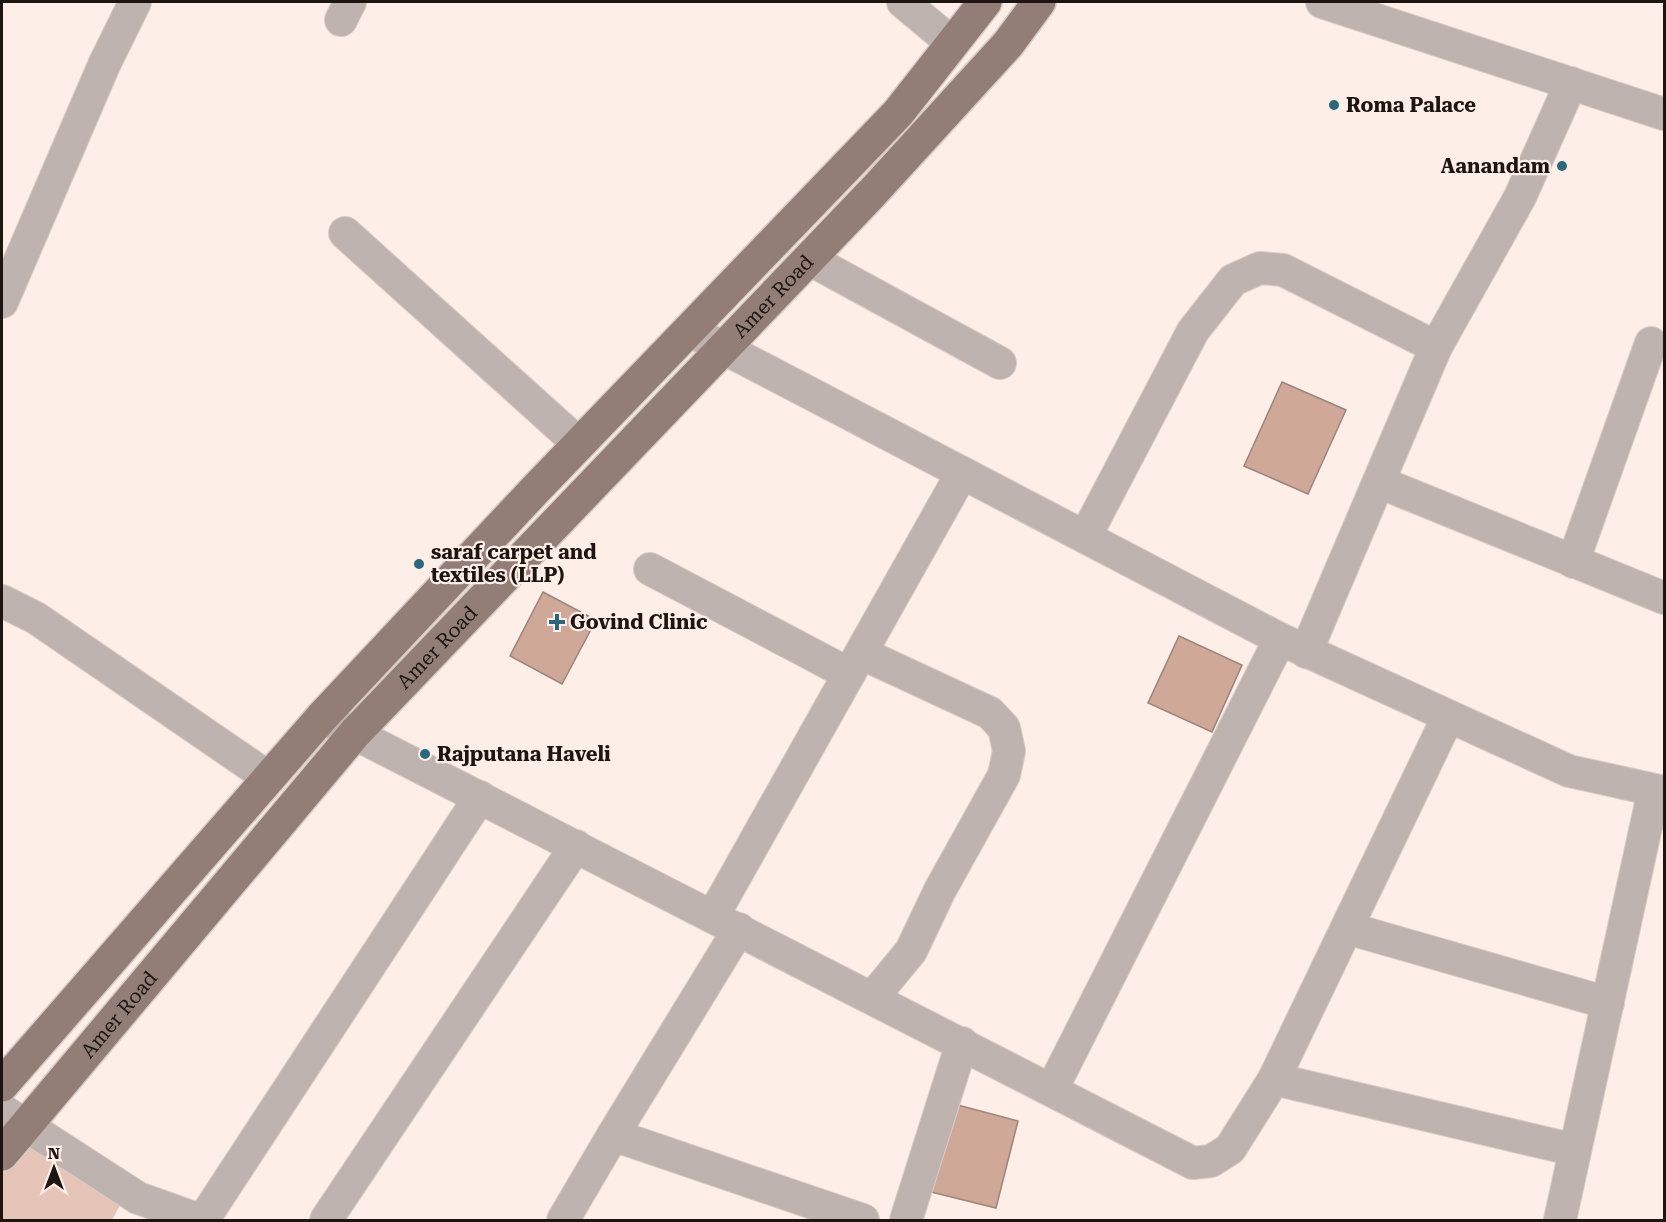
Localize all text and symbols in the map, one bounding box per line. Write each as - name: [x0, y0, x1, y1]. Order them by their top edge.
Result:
- place label: Roma Palace: [1346, 93, 1476, 117]
- marker: Roma Palace: [1327, 98, 1341, 112]
- place label: Aanandam: [1441, 154, 1550, 178]
- marker: Aanandam: [1555, 159, 1569, 173]
- street label: Amer Road: [728, 250, 818, 343]
- place label: saraf carpet and textiles (LLP): [431, 540, 597, 587]
- marker: saraf carpet and textiles (LLP): [412, 557, 426, 571]
- street label: Amer Road: [392, 601, 482, 694]
- place label: Govind Clinic: [570, 610, 708, 634]
- marker: Govind Clinic: [548, 613, 566, 631]
- place label: Rajputana Haveli: [437, 742, 611, 766]
- marker: Rajputana Haveli: [418, 747, 432, 761]
- street label: Amer Road: [76, 966, 162, 1063]
- north arrow: [24, 1138, 84, 1198]
- text: N: [48, 1144, 60, 1163]

